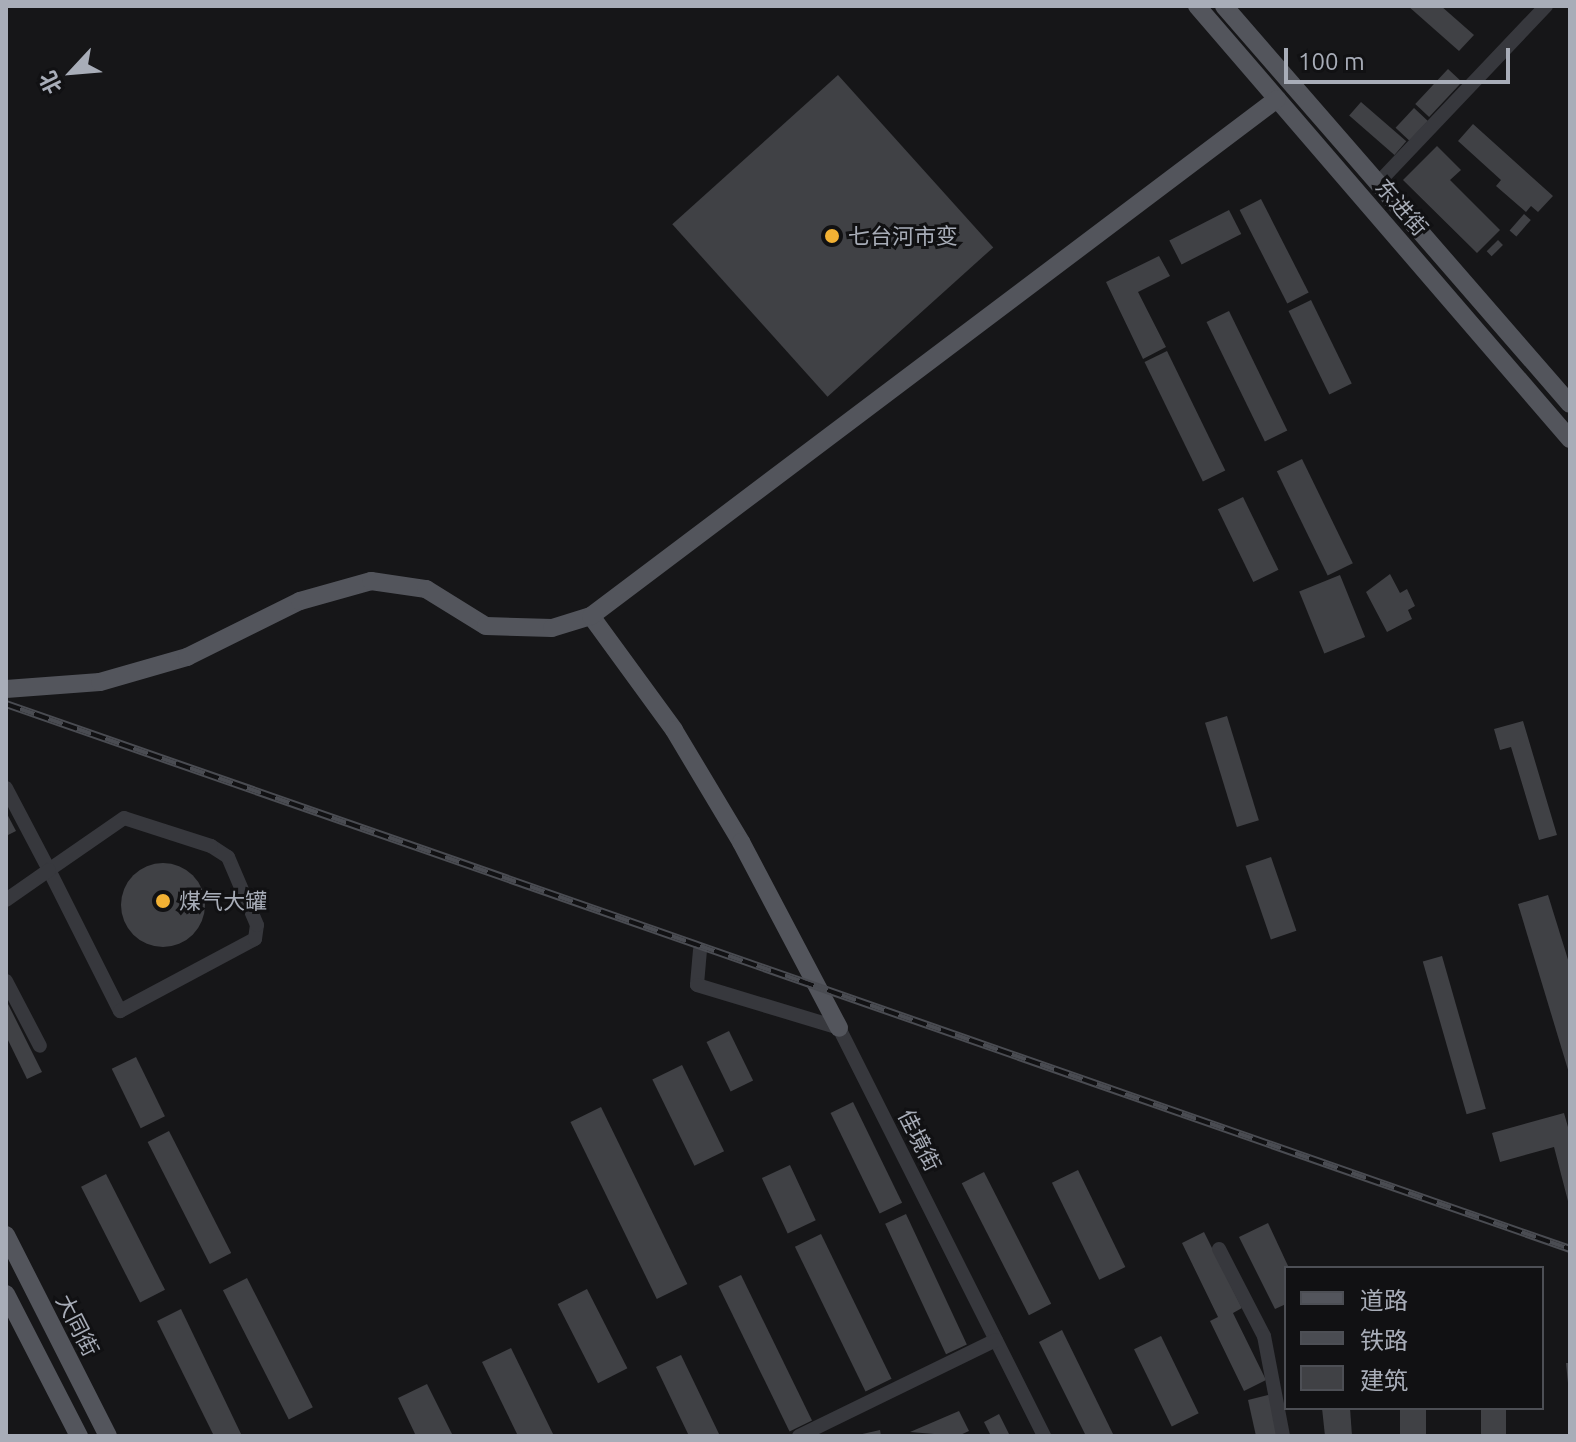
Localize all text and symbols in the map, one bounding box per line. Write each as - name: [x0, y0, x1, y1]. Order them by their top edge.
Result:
- north arrow: [32, 32, 112, 112]
- scale bar: [1288, 32, 1514, 82]
- text: 100 m: [1298, 48, 1365, 75]
- text: 北: [34, 67, 66, 98]
- street label: 东进街: [1370, 173, 1434, 241]
- place label: 七台河市变: [848, 223, 958, 249]
- marker: 七台河市变: [823, 227, 841, 245]
- place label: 煤气大罐: [179, 888, 267, 914]
- marker: 煤气大罐: [154, 892, 172, 910]
- street label: 佳境街: [893, 1105, 947, 1175]
- legend: [1284, 1266, 1544, 1410]
- text: 道路: [1360, 1287, 1408, 1314]
- street label: 大同街: [51, 1290, 105, 1360]
- text: 铁路: [1360, 1327, 1408, 1354]
- text: 建筑: [1360, 1367, 1408, 1394]

